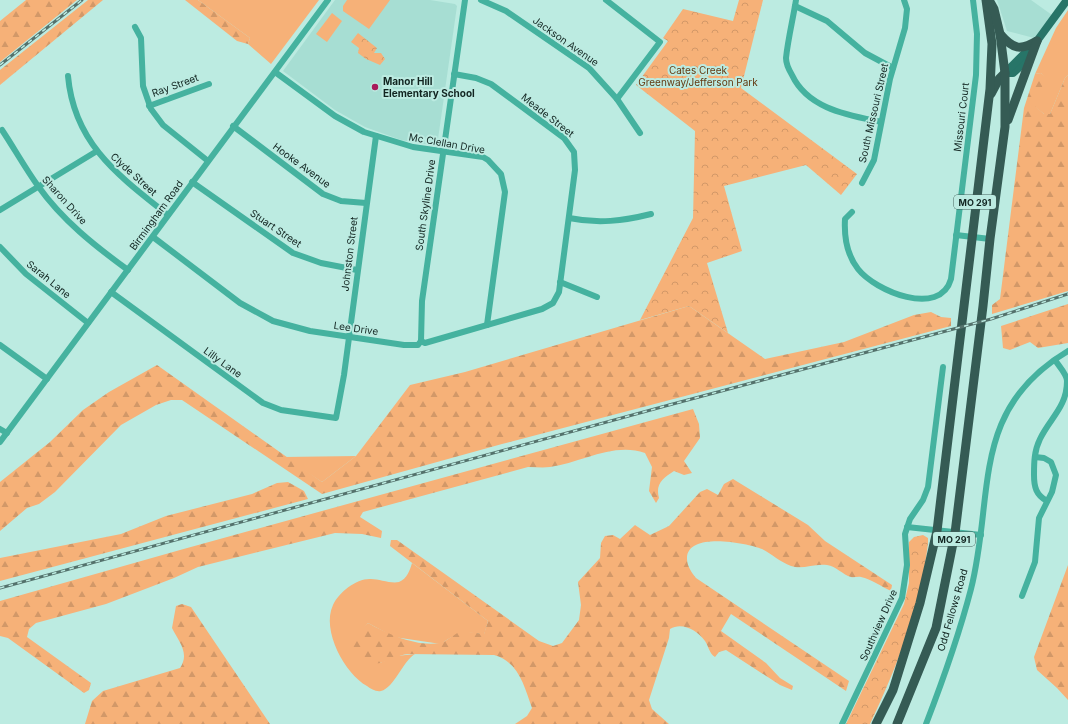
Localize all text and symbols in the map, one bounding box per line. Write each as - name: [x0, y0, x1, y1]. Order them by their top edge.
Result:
- street label: Jackson Avenue: [531, 14, 601, 68]
- street label: South Missouri Street: [856, 61, 890, 164]
- park label: Cates Creek Greenway/Jefferson Park: [638, 64, 758, 88]
- street label: Ray Street: [150, 71, 201, 99]
- place label: Manor Hill Elementary School: [383, 75, 475, 100]
- street label: Missouri Court: [951, 81, 971, 152]
- marker: Manor Hill Elementary School: [370, 82, 380, 92]
- street label: Meade Street: [519, 91, 577, 140]
- street label: Mc Clellan Drive: [408, 130, 486, 156]
- street label: Hooke Avenue: [271, 140, 333, 190]
- street label: Clyde Street: [108, 150, 160, 198]
- street label: South Skyline Drive: [413, 158, 437, 251]
- street label: Sharon Drive: [40, 173, 90, 227]
- street label: Birmingham Road: [127, 178, 185, 252]
- road number: MO 291: [954, 195, 996, 209]
- street label: Stuart Street: [248, 206, 305, 250]
- street label: Johnston Street: [338, 215, 360, 292]
- street label: Sarah Lane: [25, 258, 74, 300]
- street label: Lee Drive: [333, 319, 379, 337]
- street label: Lilly Lane: [202, 344, 245, 380]
- road number: MO 291: [933, 532, 975, 546]
- street label: Odd Fellows Road: [935, 567, 969, 653]
- street label: Southview Drive: [857, 587, 899, 663]

